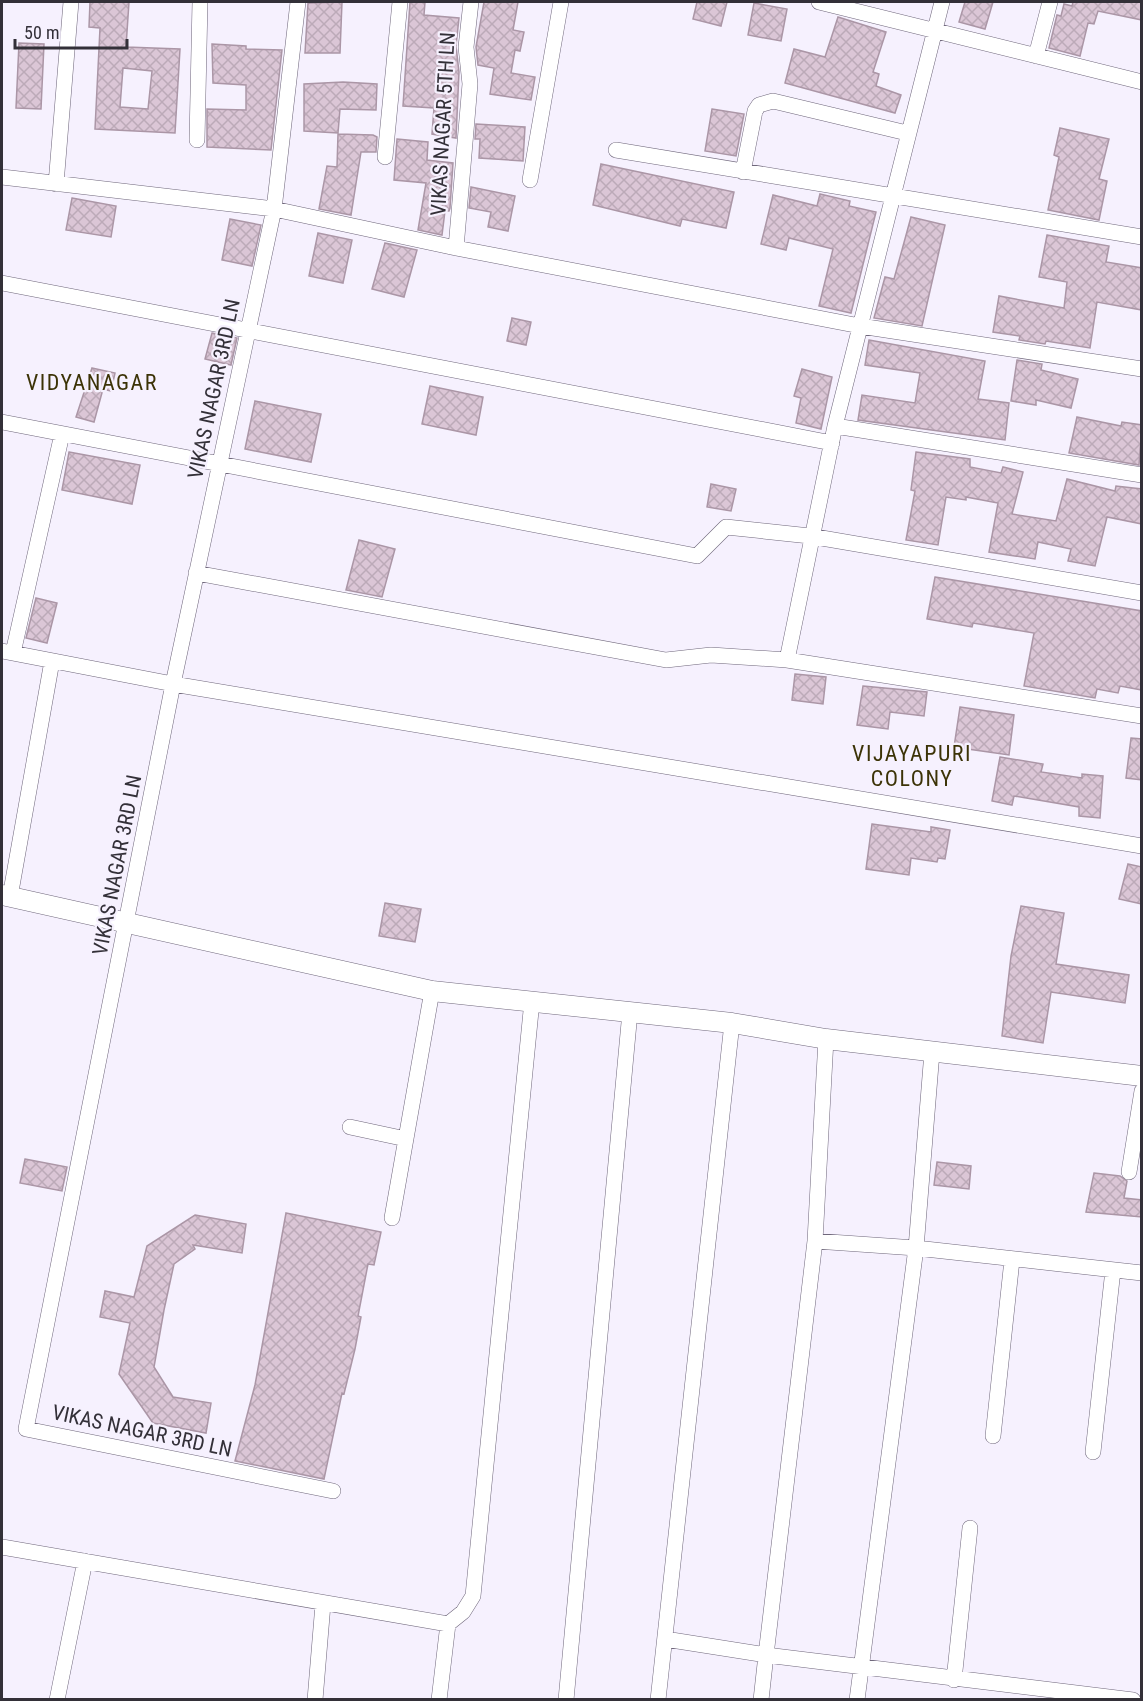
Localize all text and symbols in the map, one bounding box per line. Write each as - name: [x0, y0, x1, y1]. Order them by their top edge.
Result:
- scale bar: [15, 12, 128, 50]
- text: 50 m: [24, 22, 59, 43]
- street label: VIKAS NAGAR 5TH LN: [426, 31, 460, 217]
- street label: VIKAS NAGAR 3RD LN: [183, 297, 245, 481]
- district label: VIDYANAGAR: [26, 370, 158, 395]
- district label: VIJAYAPURI COLONY: [852, 741, 972, 791]
- street label: VIKAS NAGAR 3RD LN: [88, 773, 146, 957]
- street label: VIKAS NAGAR 3RD LN: [50, 1400, 234, 1462]

